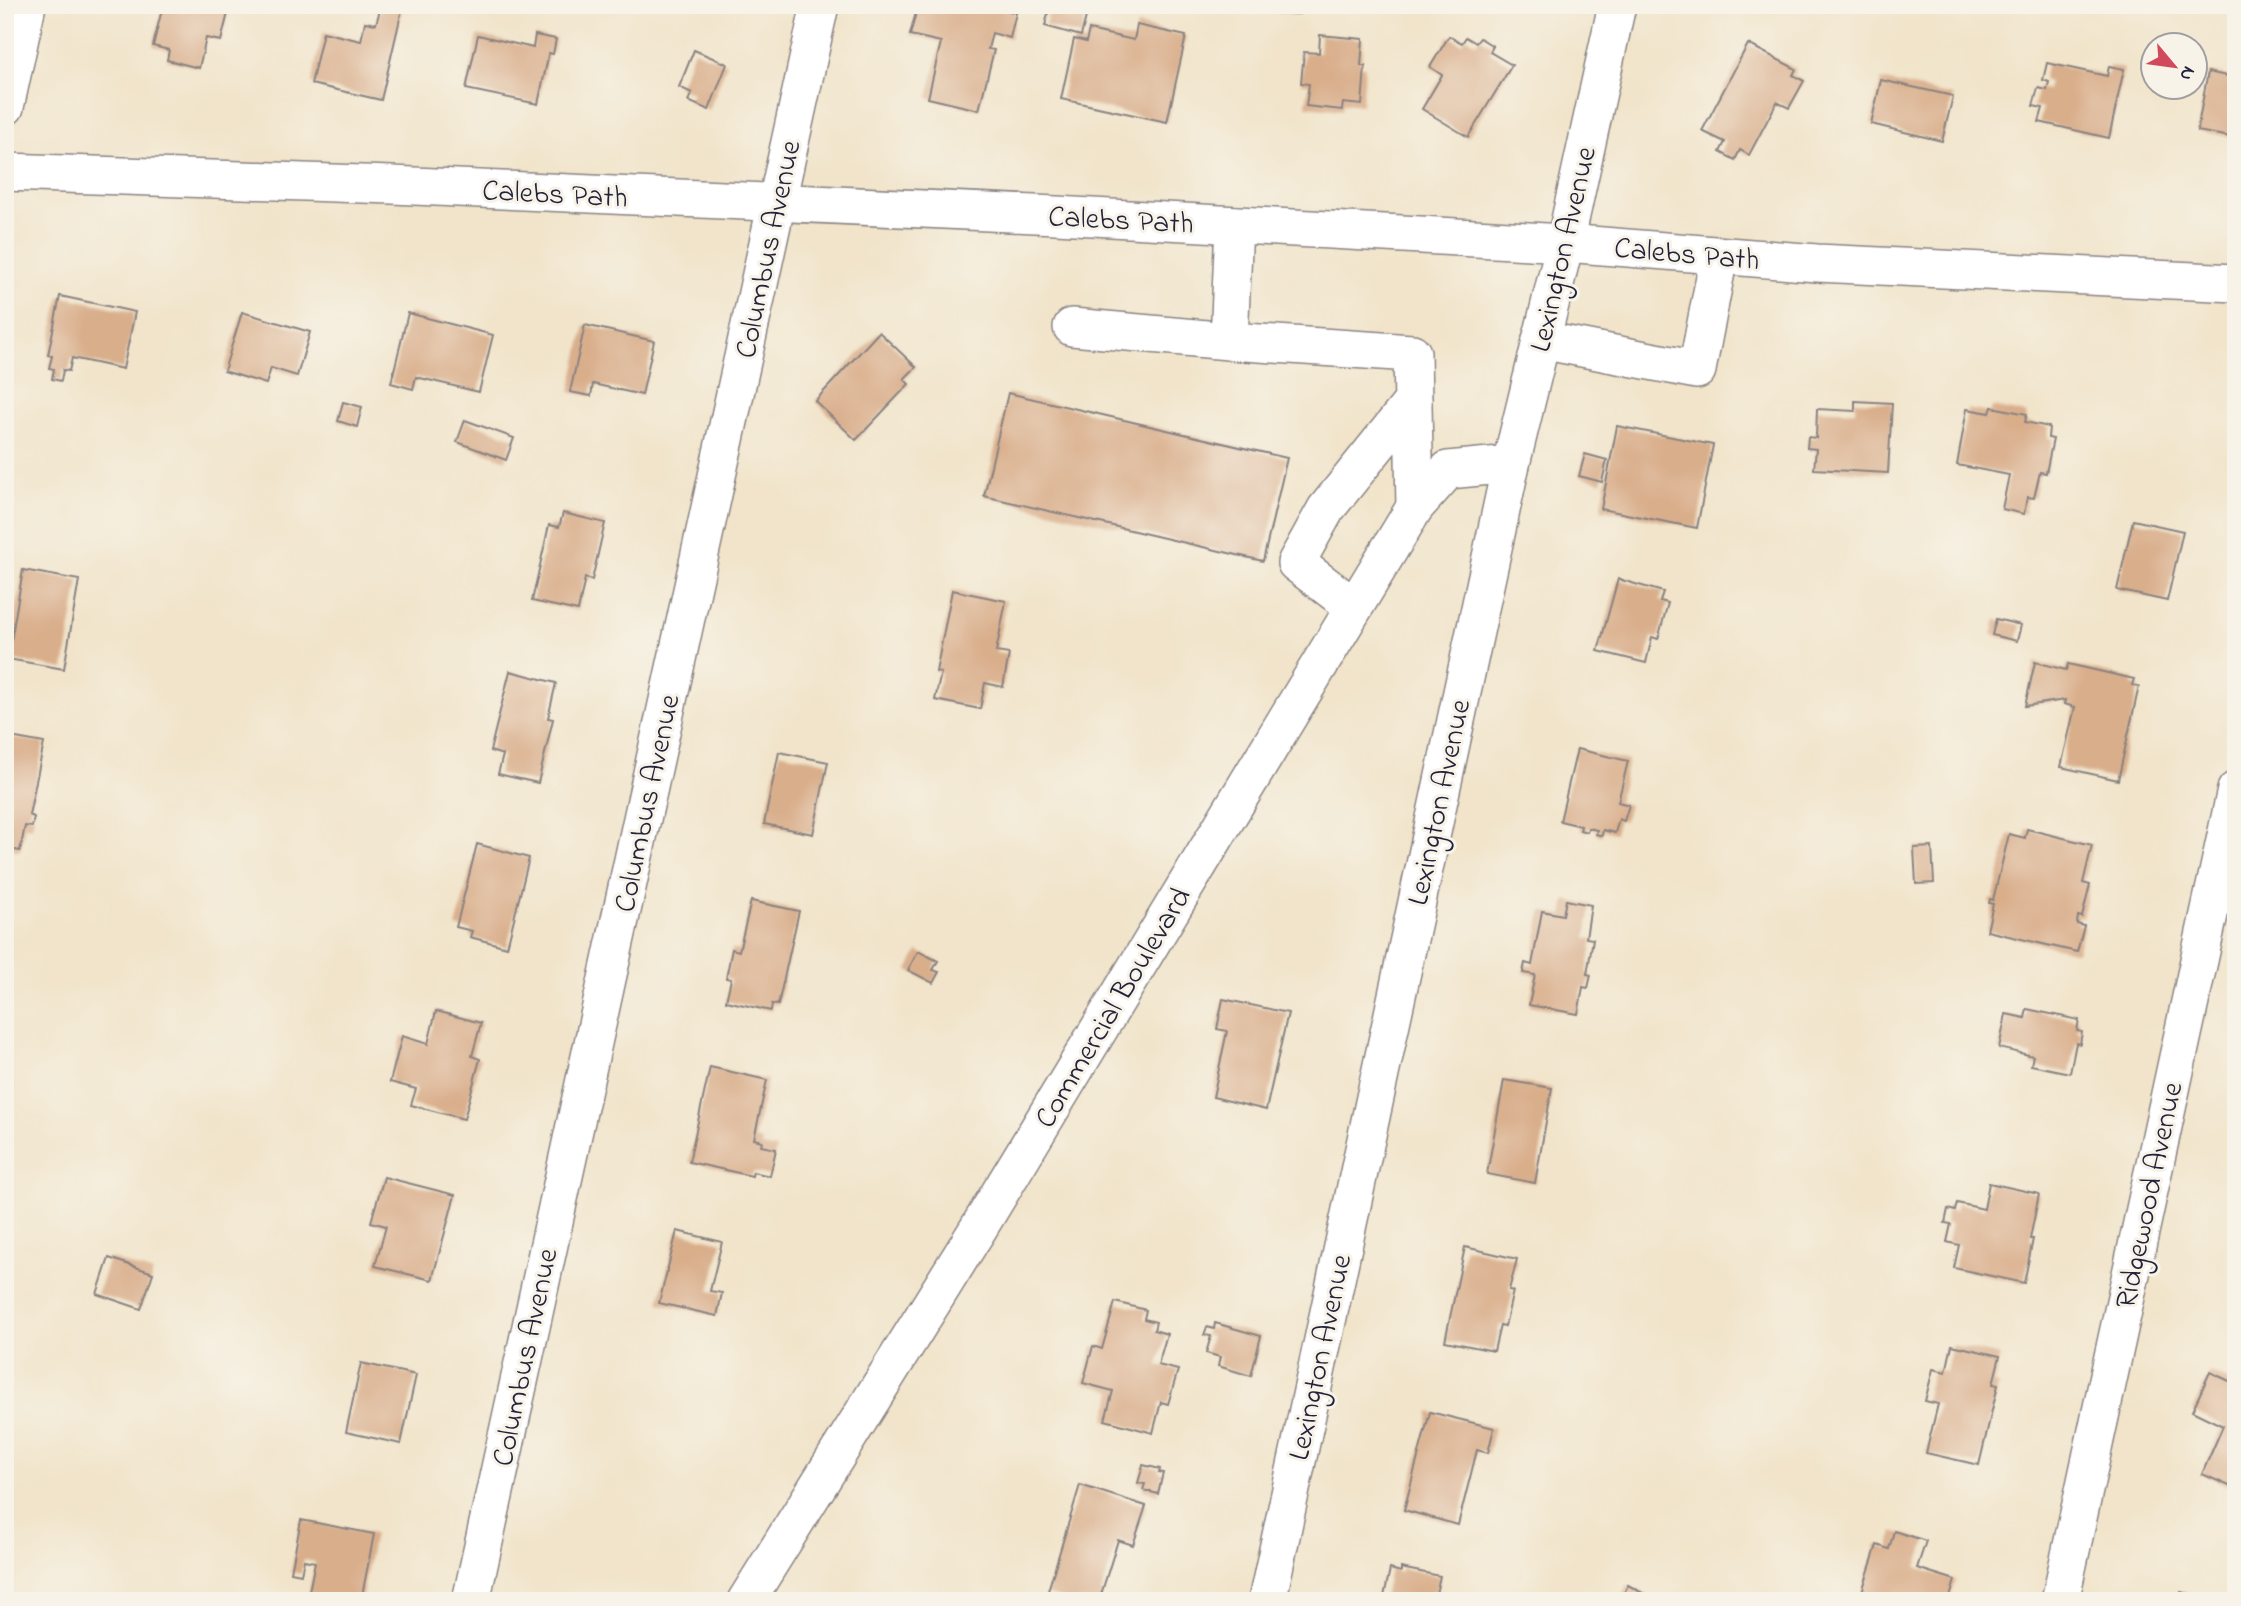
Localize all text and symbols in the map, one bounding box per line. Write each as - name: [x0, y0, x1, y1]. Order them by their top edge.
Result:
- north arrow: [2140, 32, 2210, 102]
- text: N: [2172, 61, 2202, 85]
- street label: Columbus Avenue: [725, 136, 815, 363]
- street label: Lexington Avenue: [1520, 142, 1610, 357]
- street label: Calebs Path: [481, 170, 629, 222]
- street label: Calebs Path: [1047, 196, 1195, 248]
- street label: Calebs Path: [1612, 228, 1761, 284]
- street label: Columbus Avenue: [604, 690, 694, 917]
- street label: Lexington Avenue: [1398, 695, 1484, 910]
- street label: Commercial Boulevard: [1025, 880, 1204, 1137]
- street label: Ridgewood Avenue: [2105, 1078, 2197, 1313]
- street label: Columbus Avenue: [482, 1244, 572, 1471]
- street label: Lexington Avenue: [1279, 1250, 1365, 1465]

